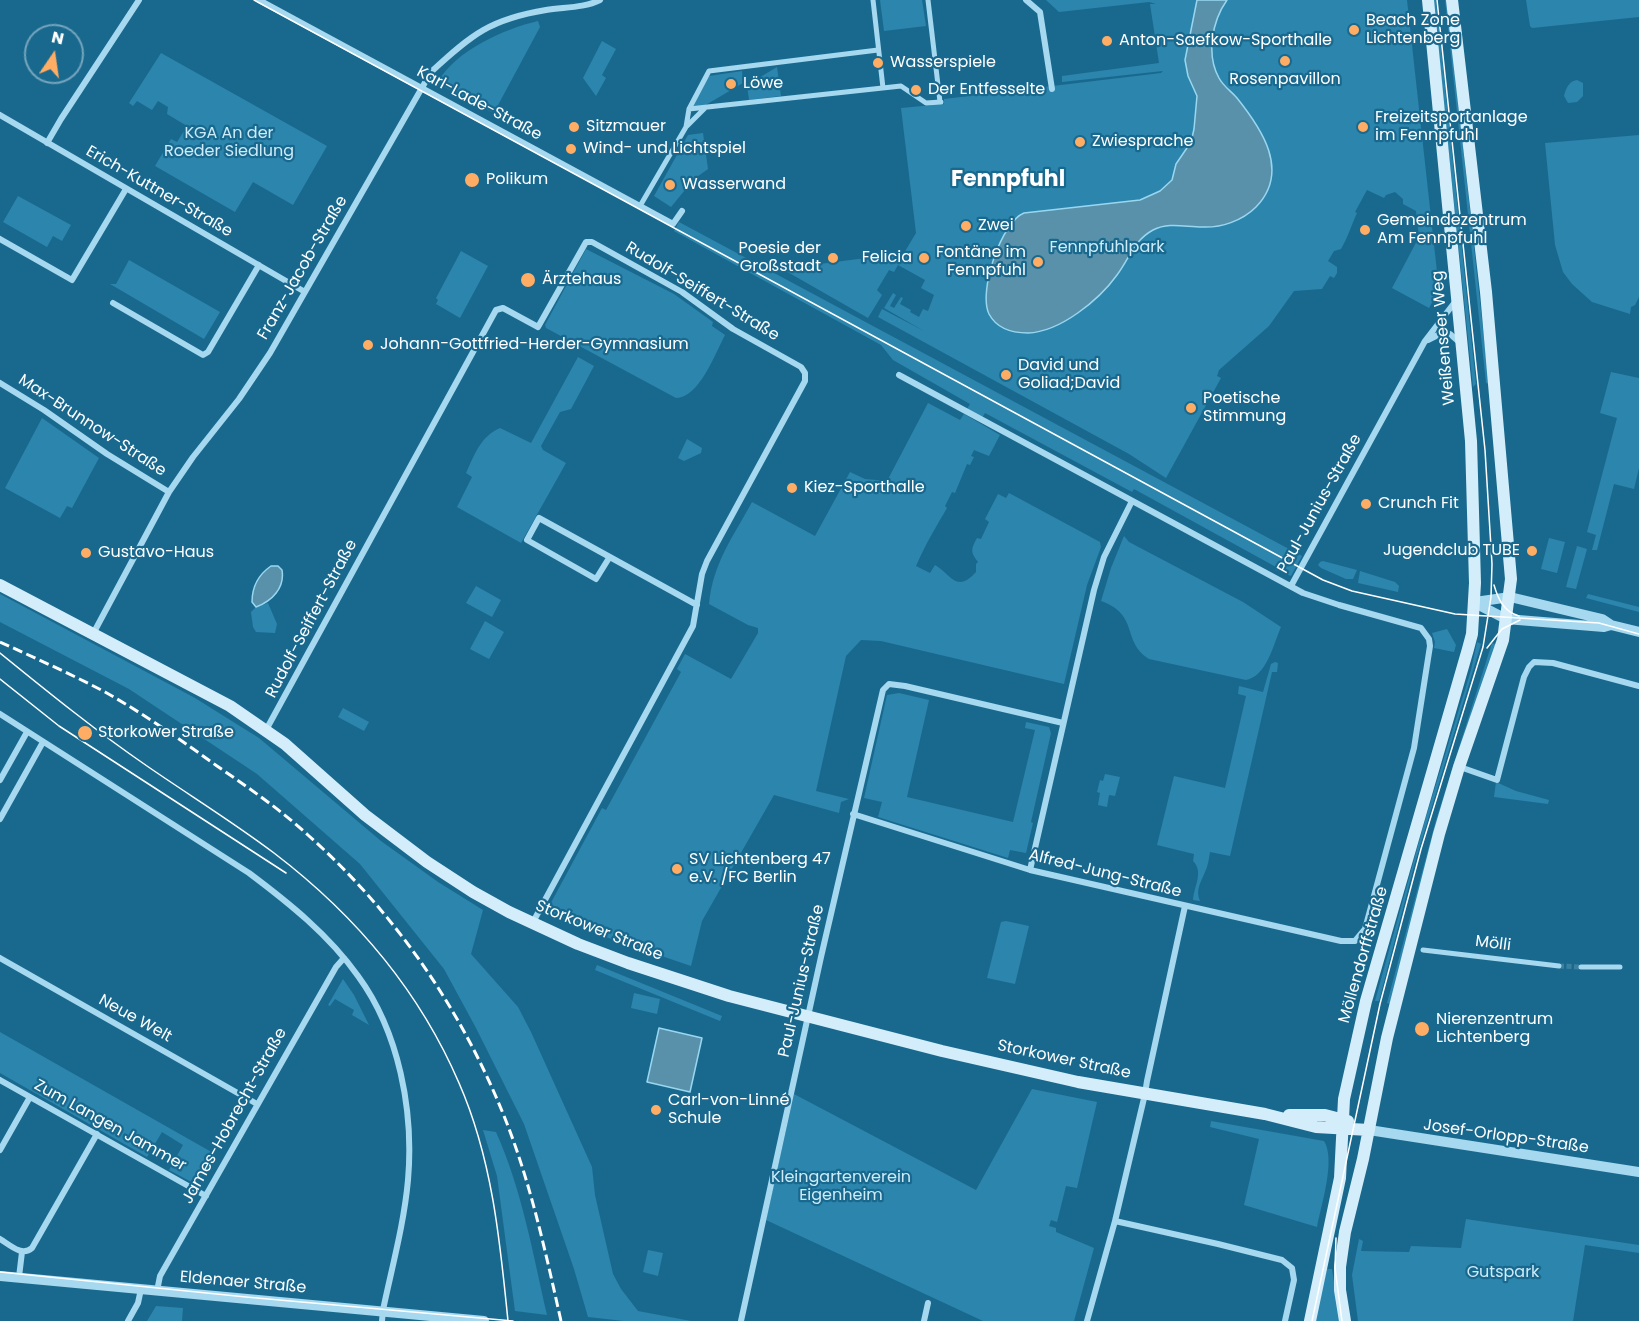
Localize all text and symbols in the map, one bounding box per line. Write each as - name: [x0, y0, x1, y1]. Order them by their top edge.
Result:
- place label: Beach Zone Lichtenberg: [1366, 11, 1460, 49]
- marker: Beach Zone Lichtenberg: [1347, 23, 1361, 37]
- north arrow: [24, 24, 84, 84]
- text: N: [49, 25, 66, 50]
- place label: Anton-Saefkow-Sporthalle: [1119, 31, 1332, 51]
- marker: Anton-Saefkow-Sporthalle: [1100, 34, 1114, 48]
- place label: Wasserspiele: [890, 53, 996, 73]
- marker: Rosenpavillon: [1278, 54, 1292, 68]
- marker: Wasserspiele: [871, 56, 885, 70]
- street label: Karl-Lade-Straße: [413, 63, 545, 145]
- place label: Rosenpavillon: [1229, 70, 1341, 90]
- place label: Löwe: [743, 74, 783, 94]
- marker: Löwe: [724, 77, 738, 91]
- place label: Der Entfesselte: [928, 80, 1045, 100]
- marker: Der Entfesselte: [909, 83, 923, 97]
- place label: Freizeitsportanlage im Fennpfuhl: [1375, 108, 1528, 146]
- place label: Sitzmauer: [586, 117, 666, 137]
- marker: Sitzmauer: [567, 120, 581, 134]
- marker: Freizeitsportanlage im Fennpfuhl: [1356, 120, 1370, 134]
- park label: KGA An der Roeder Siedlung: [164, 124, 294, 162]
- place label: Zwiesprache: [1092, 132, 1193, 152]
- marker: Zwiesprache: [1073, 135, 1087, 149]
- place label: Wind- und Lichtspiel: [583, 139, 746, 159]
- street label: Erich-Kuttner-Straße: [82, 142, 236, 242]
- marker: Wind- und Lichtspiel: [564, 142, 578, 156]
- district label: Fennpfuhl: [951, 167, 1065, 193]
- place label: Polikum: [486, 170, 548, 190]
- marker: Polikum: [463, 171, 481, 189]
- place label: Wasserwand: [682, 175, 786, 195]
- marker: Wasserwand: [663, 178, 677, 192]
- street label: Franz-Jacob-Straße: [254, 193, 352, 343]
- place label: Gemeindezentrum Am Fennpfuhl: [1377, 211, 1527, 249]
- place label: Zwei: [978, 216, 1014, 236]
- marker: Zwei: [959, 219, 973, 233]
- marker: Gemeindezentrum Am Fennpfuhl: [1358, 223, 1372, 237]
- street label: Rudolf-Seiffert-Straße: [622, 238, 782, 346]
- park label: Fennpfuhlpark: [1050, 238, 1164, 258]
- place label: Poesie der Großstadt: [738, 239, 821, 277]
- place label: Fontäne im Fennpfuhl: [936, 243, 1026, 281]
- place label: Felicia: [862, 248, 912, 268]
- marker: Poesie der Großstadt: [826, 251, 840, 265]
- marker: Felicia: [917, 251, 931, 265]
- marker: Fontäne im Fennpfuhl: [1031, 255, 1045, 269]
- place label: Ärztehaus: [542, 270, 621, 290]
- street label: Weißenseer Weg: [1429, 270, 1459, 406]
- marker: Ärztehaus: [519, 271, 537, 289]
- place label: Johann-Gottfried-Herder-Gymnasium: [380, 335, 689, 355]
- marker: Johann-Gottfried-Herder-Gymnasium: [361, 338, 375, 352]
- place label: David und Goliad;David: [1018, 356, 1120, 394]
- marker: David und Goliad;David: [999, 368, 1013, 382]
- street label: Max-Brunnow-Straße: [14, 371, 170, 481]
- place label: Poetische Stimmung: [1203, 389, 1286, 427]
- marker: Poetische Stimmung: [1184, 401, 1198, 415]
- street label: Paul-Junius-Straße: [1274, 431, 1366, 577]
- place label: Kiez-Sporthalle: [804, 478, 925, 498]
- marker: Kiez-Sporthalle: [785, 481, 799, 495]
- place label: Crunch Fit: [1378, 494, 1459, 514]
- marker: Crunch Fit: [1359, 497, 1373, 511]
- street label: Rudolf-Seiffert-Straße: [262, 537, 362, 701]
- place label: Jugendclub TUBE: [1383, 541, 1520, 561]
- place label: Gustavo-Haus: [98, 543, 214, 563]
- marker: Jugendclub TUBE: [1525, 544, 1539, 558]
- marker: Gustavo-Haus: [79, 546, 93, 560]
- place label: Storkower Straße: [98, 723, 234, 743]
- marker: Storkower Straße: [76, 724, 94, 742]
- street label: Alfred-Jung-Straße: [1027, 846, 1183, 902]
- place label: SV Lichtenberg 47 e.V. /FC Berlin: [689, 850, 831, 888]
- marker: SV Lichtenberg 47 e.V. /FC Berlin: [670, 862, 684, 876]
- street label: Möllendorffstraße: [1335, 884, 1393, 1026]
- street label: Storkower Straße: [532, 897, 666, 965]
- street label: Paul-Junius-Straße: [775, 903, 829, 1059]
- street label: Mölli: [1474, 932, 1512, 956]
- street label: Neue Welt: [95, 991, 175, 1047]
- place label: Nierenzentrum Lichtenberg: [1436, 1010, 1553, 1048]
- marker: Nierenzentrum Lichtenberg: [1413, 1020, 1431, 1038]
- street label: James-Hobrecht-Straße: [179, 1025, 291, 1207]
- street label: Storkower Straße: [995, 1036, 1133, 1084]
- street label: Zum Langen Jammer: [31, 1076, 189, 1176]
- place label: Carl-von-Linné Schule: [668, 1091, 789, 1129]
- marker: Carl-von-Linné Schule: [649, 1103, 663, 1117]
- street label: Josef-Orlopp-Straße: [1422, 1116, 1590, 1158]
- park label: Kleingartenverein Eigenheim: [771, 1168, 911, 1206]
- park label: Gutspark: [1467, 1263, 1539, 1283]
- street label: Eldenaer Straße: [179, 1268, 307, 1298]

